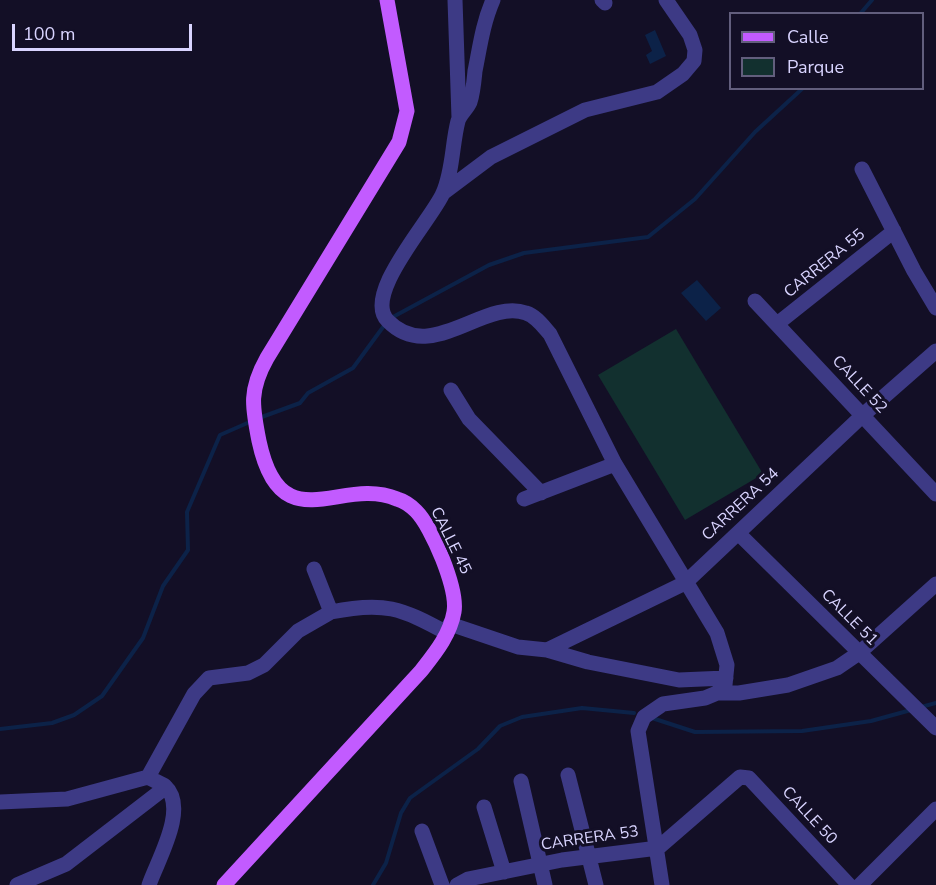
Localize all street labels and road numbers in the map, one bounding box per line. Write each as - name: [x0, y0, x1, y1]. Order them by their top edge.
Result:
- street label: CARRERA 55: [781, 226, 869, 302]
- street label: CALLE 52: [827, 352, 891, 418]
- street label: CARRERA 54: [698, 464, 784, 546]
- street label: CALLE 45: [426, 504, 474, 578]
- street label: CALLE 51: [817, 586, 881, 650]
- street label: CALLE 50: [777, 783, 841, 849]
- street label: CARRERA 53: [540, 823, 640, 855]

